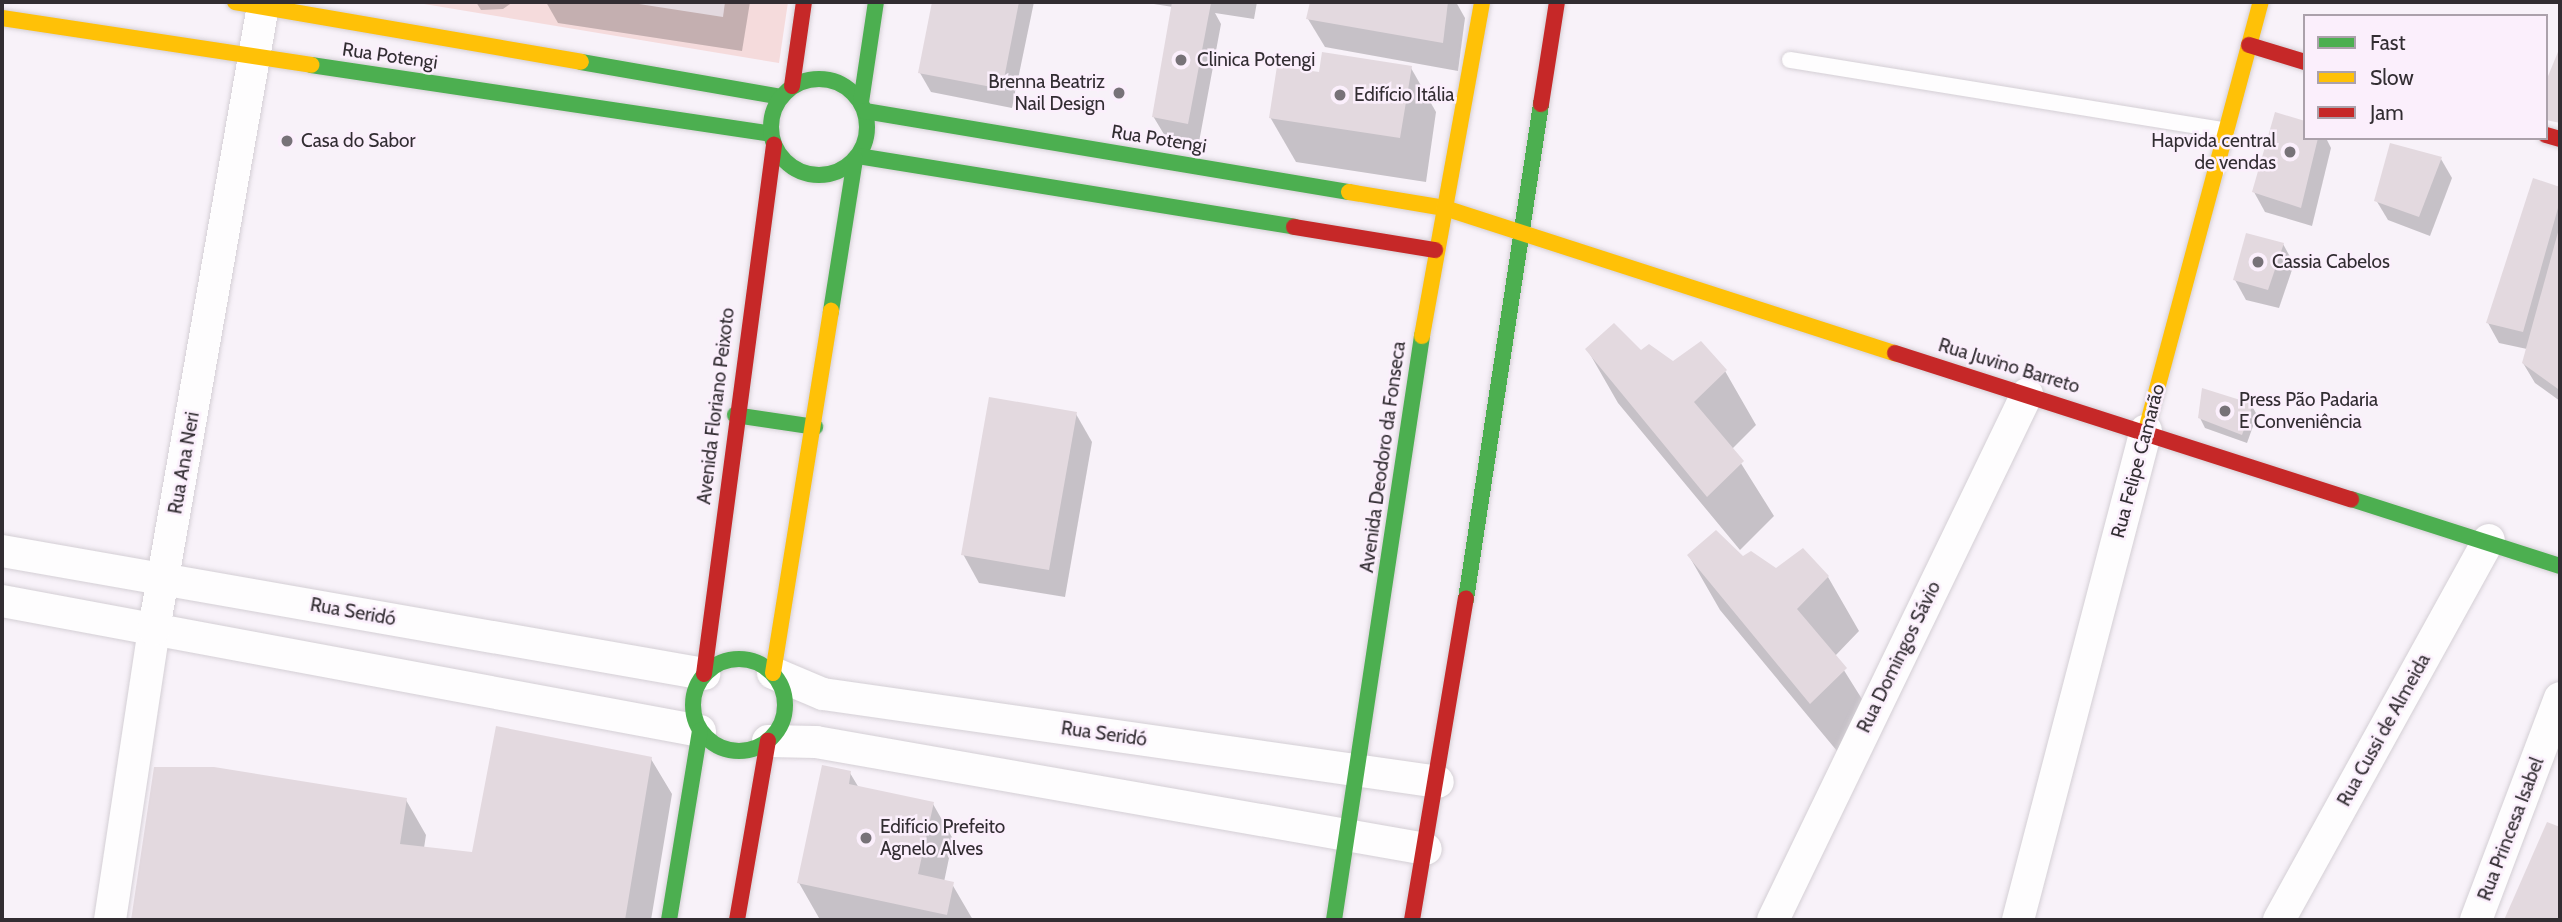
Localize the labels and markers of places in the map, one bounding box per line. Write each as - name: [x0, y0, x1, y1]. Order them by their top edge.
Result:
- place label: Clinica Potengi: [1197, 49, 1315, 71]
- marker: Clinica Potengi: [1171, 50, 1191, 70]
- place label: Brenna Beatriz Nail Design: [988, 71, 1105, 115]
- place label: Edifício Itália: [1354, 84, 1454, 106]
- marker: Brenna Beatriz Nail Design: [1111, 85, 1127, 101]
- marker: Edifício Itália: [1332, 87, 1348, 103]
- place label: Casa do Sabor: [301, 130, 416, 152]
- place label: Hapvida central de vendas: [2151, 130, 2276, 174]
- marker: Casa do Sabor: [279, 133, 295, 149]
- marker: Hapvida central de vendas: [2282, 144, 2298, 160]
- place label: Cassia Cabelos: [2272, 251, 2390, 273]
- marker: Cassia Cabelos: [2250, 254, 2266, 270]
- place label: Press Pão Padaria E Conveniência: [2239, 389, 2378, 433]
- marker: Press Pão Padaria E Conveniência: [2217, 403, 2233, 419]
- place label: Edifício Prefeito Agnelo Alves: [880, 816, 1005, 860]
- marker: Edifício Prefeito Agnelo Alves: [858, 830, 874, 846]

